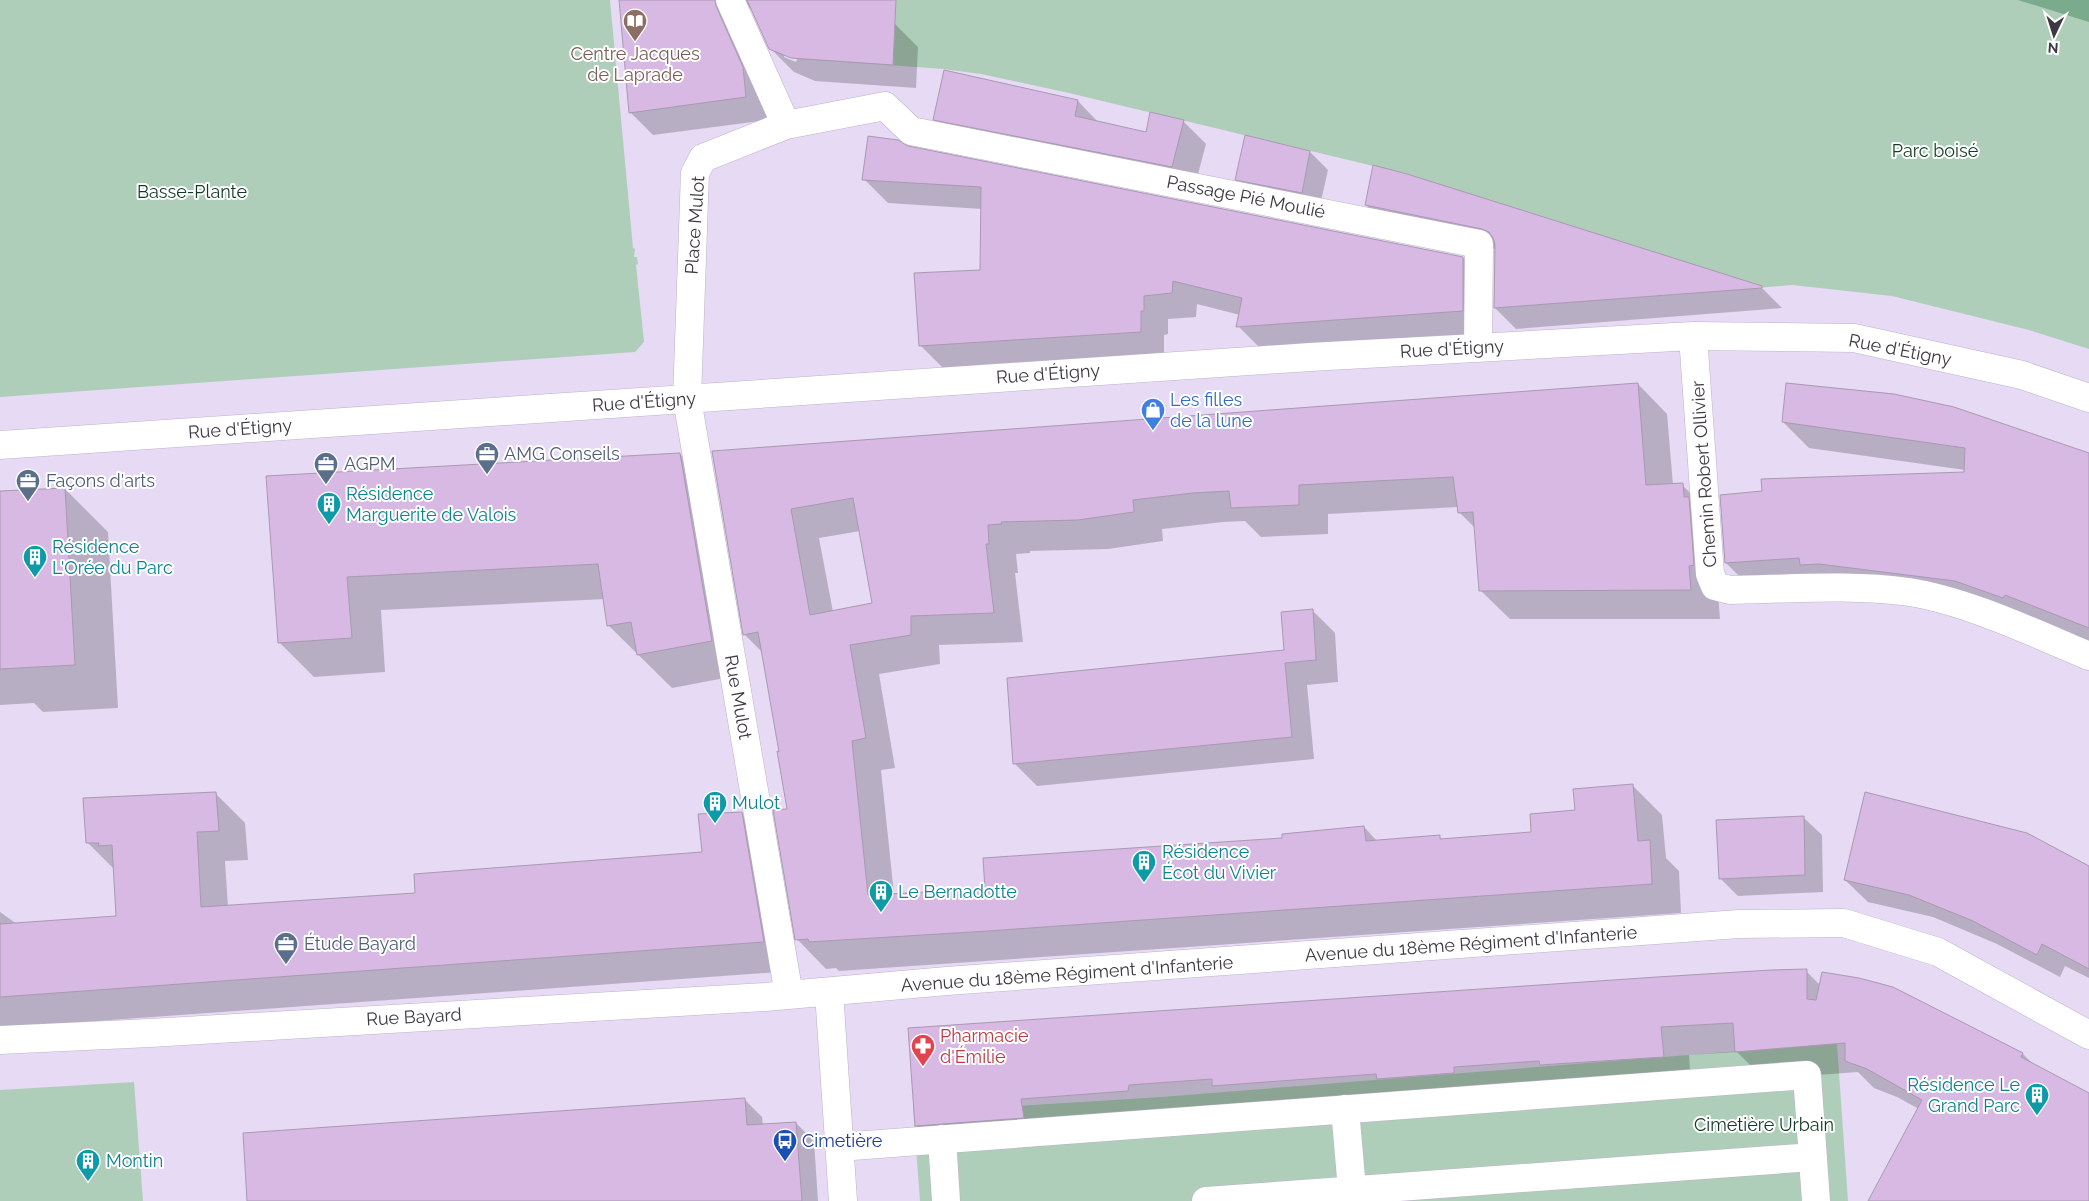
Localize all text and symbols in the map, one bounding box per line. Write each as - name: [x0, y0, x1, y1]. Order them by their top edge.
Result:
- library icon: Centre Jacques de Laprade: [622, 8, 648, 42]
- north arrow: [2029, 10, 2079, 60]
- text: N: [2047, 40, 2059, 56]
- place label: Centre Jacques de Laprade: [570, 43, 700, 85]
- park label: Parc boisé: [1892, 140, 1979, 161]
- street label: Passage Pié Moulié: [1165, 171, 1328, 222]
- street label: Place Mulot: [681, 175, 708, 275]
- park label: Basse-Plante: [137, 181, 247, 202]
- street label: Rue d'Étigny: [1847, 328, 1954, 370]
- street label: Rue d'Étigny: [1399, 334, 1505, 362]
- street label: Rue d'Étigny: [995, 358, 1101, 388]
- street label: Chemin Robert Ollivier: [1686, 379, 1721, 568]
- street label: Rue d'Étigny: [591, 386, 697, 416]
- place label: Les filles de la lune: [1170, 389, 1253, 431]
- shop icon: Les filles de la lune: [1140, 397, 1166, 431]
- street label: Rue d'Étigny: [187, 413, 293, 443]
- office icon: AMG Conseils: [474, 441, 500, 475]
- place label: AMG Conseils: [504, 443, 620, 464]
- office icon: AGPM: [313, 451, 339, 485]
- place label: AGPM: [344, 453, 396, 474]
- office icon: Façons d'arts: [15, 468, 41, 502]
- place label: Façons d'arts: [46, 470, 155, 491]
- place label: Résidence Marguerite de Valois: [346, 483, 517, 525]
- building icon: Résidence Marguerite de Valois: [316, 491, 342, 525]
- place label: Résidence L'Orée du Parc: [52, 536, 173, 578]
- building icon: Résidence L'Orée du Parc: [22, 544, 48, 578]
- street label: Rue Mulot: [721, 653, 756, 741]
- building icon: Mulot: [702, 790, 728, 824]
- place label: Mulot: [732, 792, 780, 813]
- place label: Résidence Écot du Vivier: [1162, 841, 1277, 883]
- building icon: Résidence Écot du Vivier: [1131, 849, 1157, 883]
- building icon: Le Bernadotte: [868, 879, 894, 913]
- place label: Le Bernadotte: [898, 881, 1017, 902]
- street label: Avenue du 18ème Régiment d'Infanterie: [1304, 921, 1638, 966]
- office icon: Étude Bayard: [273, 931, 299, 965]
- place label: Étude Bayard: [304, 932, 416, 954]
- street label: Avenue du 18ème Régiment d'Infanterie: [900, 951, 1234, 996]
- street label: Rue Bayard: [366, 1004, 462, 1029]
- place label: Pharmacie d'Émilie: [940, 1025, 1029, 1067]
- pharmacy icon: Pharmacie d'Émilie: [910, 1033, 936, 1067]
- place label: Résidence Le Grand Parc: [1907, 1074, 2020, 1116]
- building icon: Résidence Le Grand Parc: [2024, 1082, 2050, 1116]
- park label: Cimetière Urbain: [1694, 1114, 1834, 1135]
- bus stop icon: Cimetière: [772, 1128, 798, 1162]
- place label: Cimetière: [802, 1130, 883, 1151]
- building icon: Montin: [75, 1148, 101, 1182]
- place label: Montin: [106, 1150, 163, 1171]

